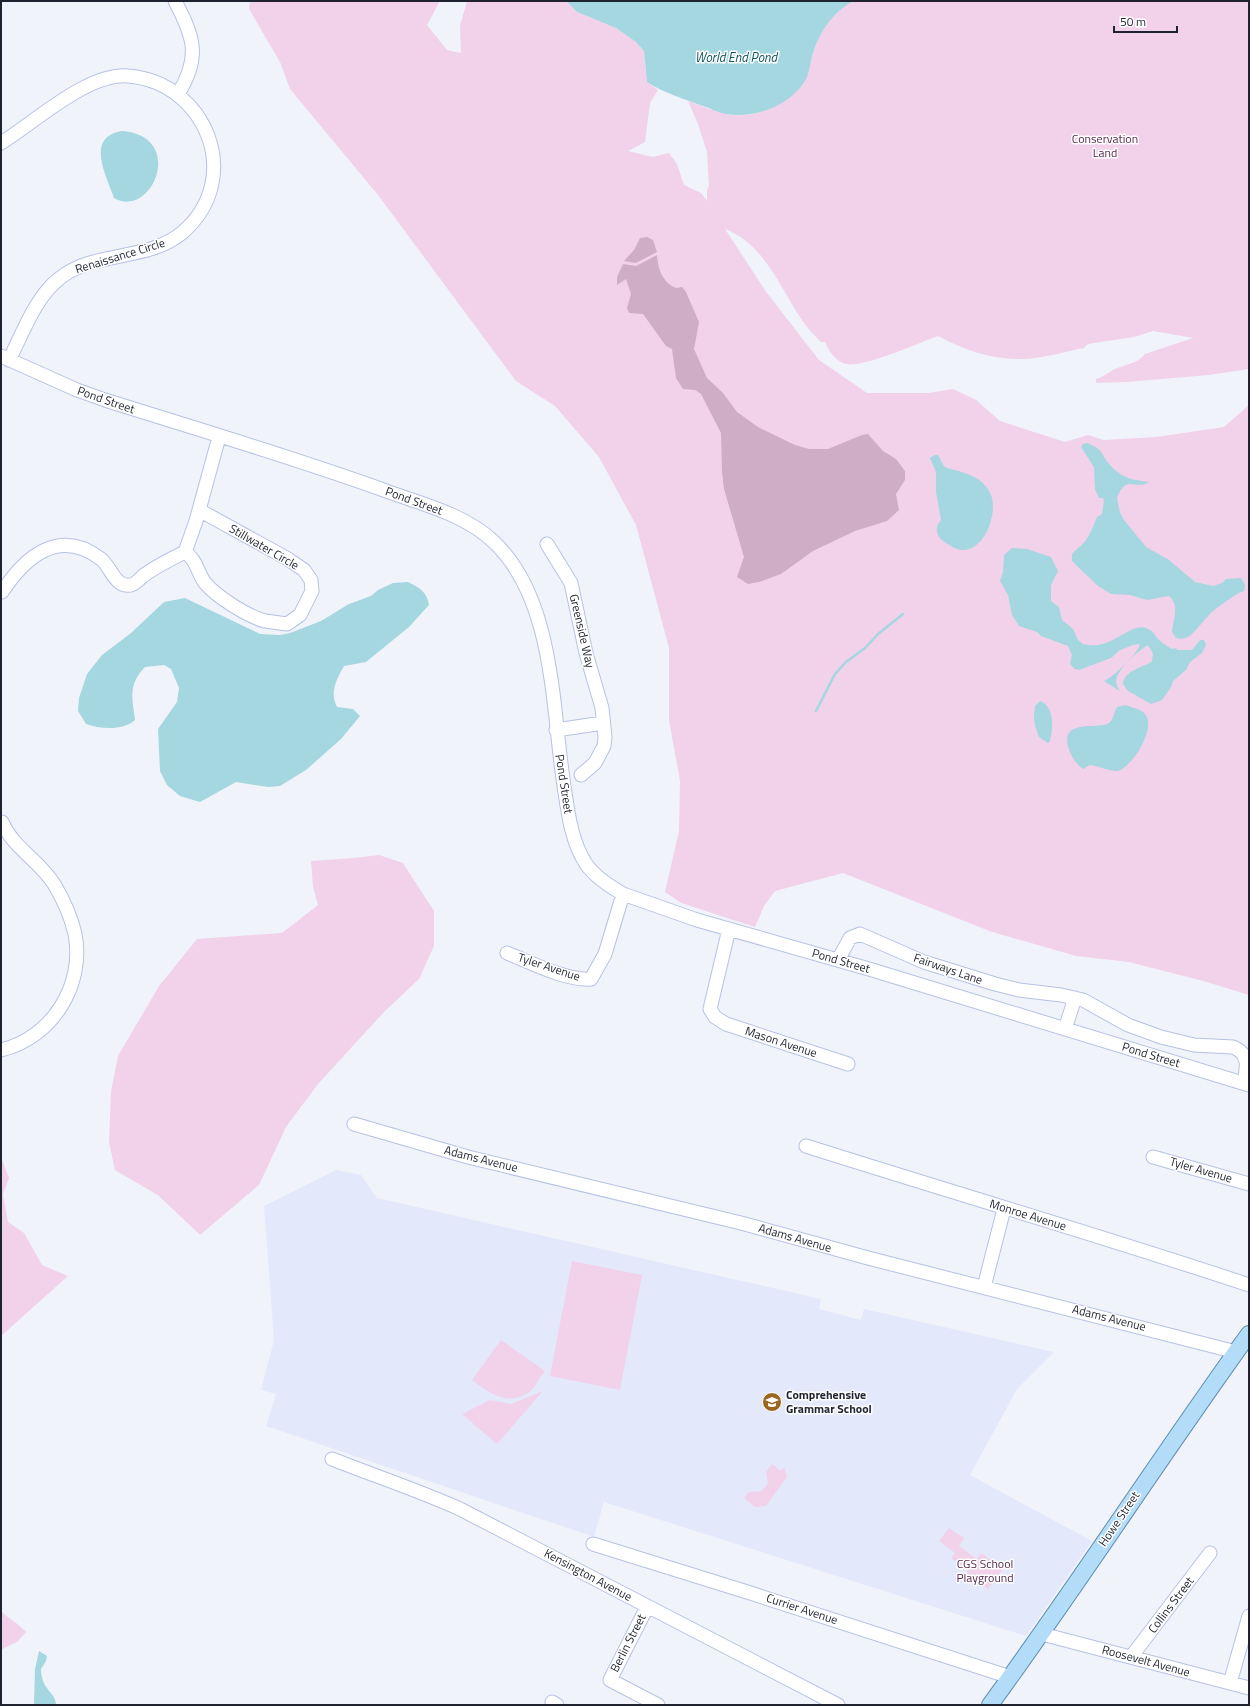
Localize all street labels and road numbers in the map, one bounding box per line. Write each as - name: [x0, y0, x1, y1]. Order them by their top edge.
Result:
- street label: Renaissance Circle: [73, 233, 167, 278]
- street label: Pond Street: [75, 381, 138, 418]
- street label: Pond Street: [383, 481, 446, 520]
- street label: Stillwater Circle: [226, 519, 303, 574]
- street label: Greenside Way: [565, 592, 600, 670]
- street label: Pond Street: [550, 753, 579, 816]
- street label: Pond Street: [810, 943, 873, 978]
- street label: Tyler Avenue: [516, 948, 583, 986]
- street label: Fairways Lane: [911, 948, 985, 989]
- street label: Mason Avenue: [743, 1021, 820, 1062]
- street label: Pond Street: [1120, 1037, 1183, 1073]
- street label: Adams Avenue: [442, 1140, 520, 1177]
- street label: Tyler Avenue: [1168, 1152, 1235, 1188]
- street label: Monroe Avenue: [987, 1194, 1069, 1235]
- street label: Adams Avenue: [756, 1218, 834, 1257]
- street label: Adams Avenue: [1070, 1299, 1148, 1336]
- street label: Howe Street: [1093, 1487, 1145, 1550]
- street label: Kensington Avenue: [541, 1543, 636, 1606]
- street label: Collins Street: [1143, 1572, 1199, 1637]
- street label: Currier Avenue: [764, 1588, 840, 1629]
- street label: Berlin Street: [605, 1610, 651, 1675]
- street label: Roosevelt Avenue: [1100, 1640, 1192, 1681]

